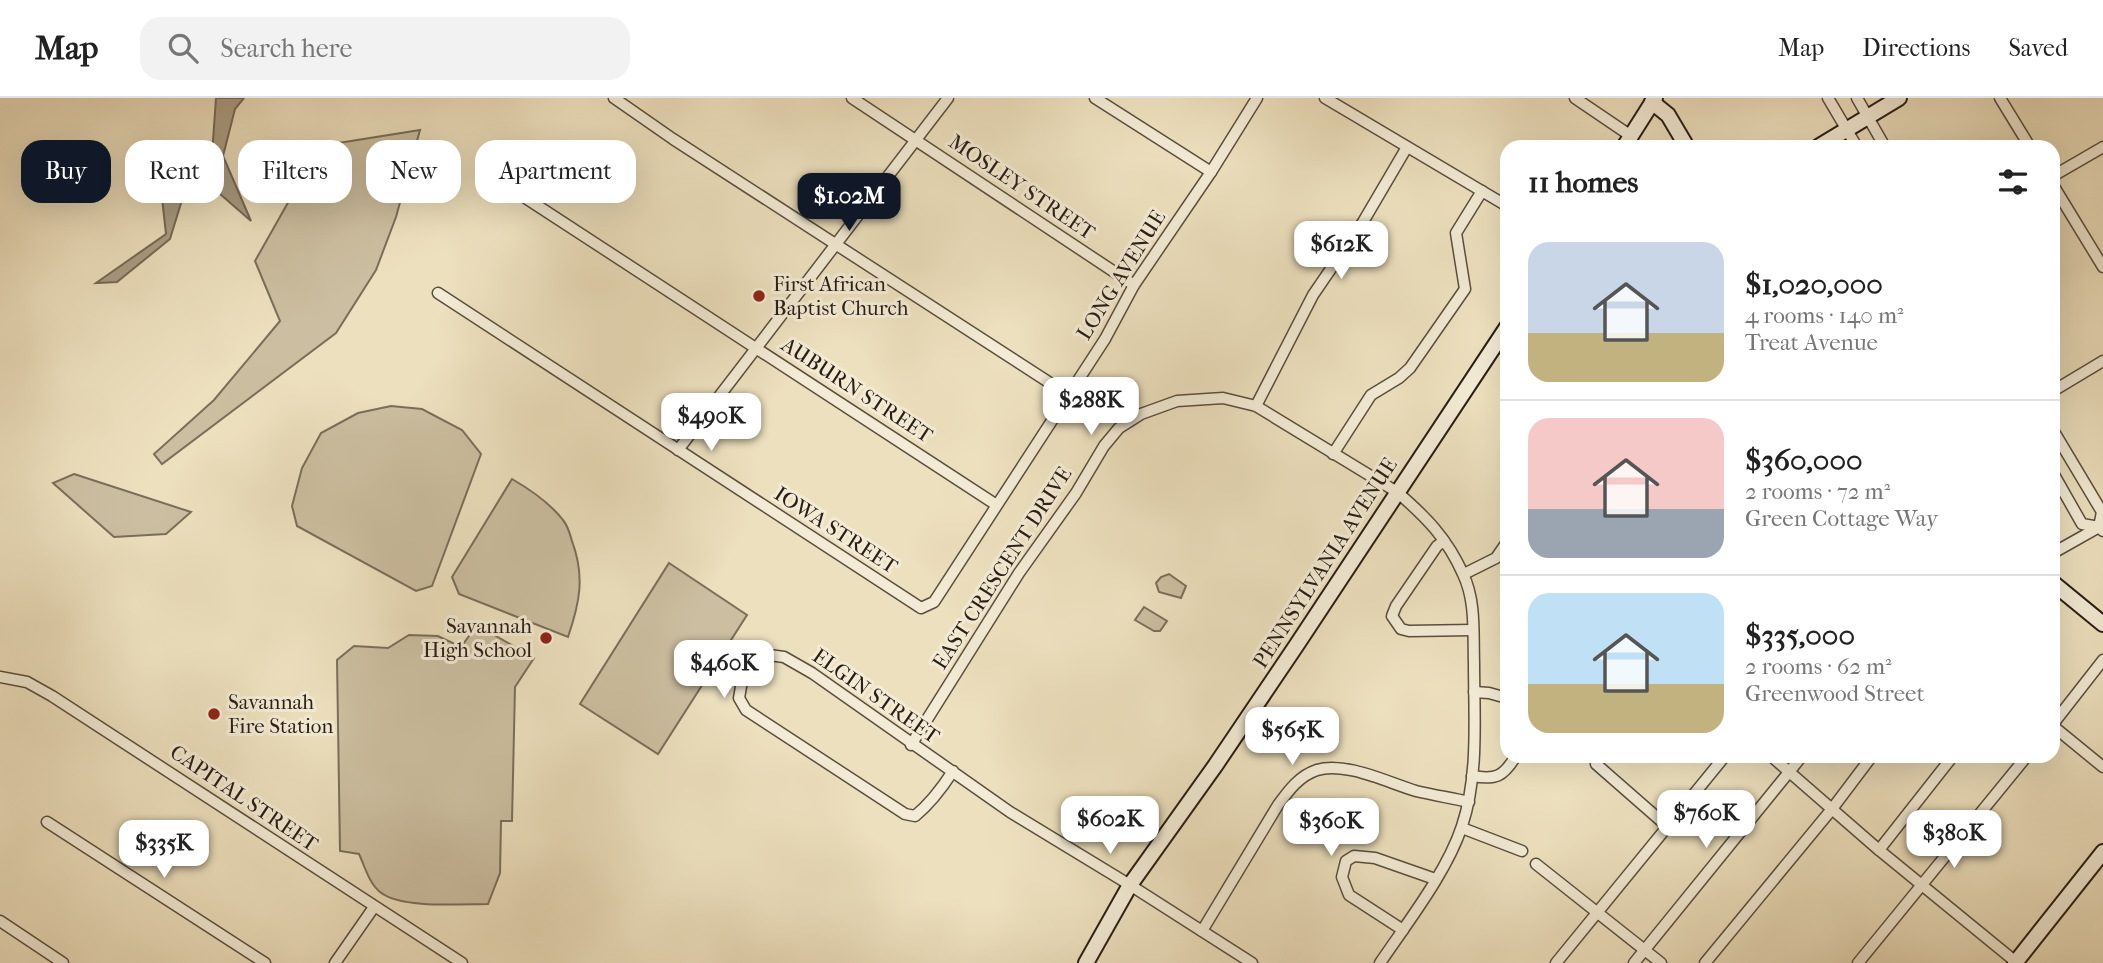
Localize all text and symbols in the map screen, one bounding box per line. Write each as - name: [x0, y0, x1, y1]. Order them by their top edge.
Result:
- search box: [140, 17, 630, 80]
- text: Map: [35, 29, 98, 68]
- icon: search: [164, 29, 202, 67]
- text: Search here: [220, 33, 352, 64]
- text: Map: [1778, 34, 1824, 62]
- text: Directions: [1862, 34, 1970, 62]
- text: Saved: [2008, 34, 2068, 62]
- street label: MOSLEY STREET: [945, 129, 1100, 245]
- chip: Buy: [21, 140, 111, 203]
- chip: Rent: [125, 140, 224, 203]
- chip: Filters: [238, 140, 352, 203]
- chip: New: [366, 140, 461, 203]
- chip: Apartment: [475, 140, 636, 203]
- icon: filters: [1994, 163, 2032, 201]
- text: 11 homes: [1528, 165, 1638, 200]
- pin: $1.02M: [792, 174, 906, 233]
- text: $1.02M: [814, 182, 884, 209]
- street label: LONG AVENUE: [1072, 206, 1170, 344]
- pin: $612K: [1292, 222, 1390, 281]
- text: $612K: [1310, 230, 1372, 257]
- text: $1,020,000: [1745, 267, 1883, 302]
- icon: home: [1584, 270, 1668, 354]
- place label: First African Baptist Church: [773, 272, 909, 320]
- marker: First African Baptist Church: [751, 288, 767, 304]
- text: 4 rooms · 140 m²: [1745, 302, 1904, 329]
- text: Treat Avenue: [1745, 329, 1878, 356]
- street label: AUBURN STREET: [776, 332, 938, 448]
- pin: $288K: [1042, 378, 1140, 437]
- text: $288K: [1059, 386, 1123, 413]
- pin: $490K: [662, 394, 760, 453]
- text: $490K: [677, 402, 745, 429]
- text: $360,000: [1745, 443, 1862, 478]
- icon: home: [1584, 446, 1668, 530]
- street label: PENNSYLVANIA AVENUE: [1248, 453, 1402, 673]
- street label: EAST CRESCENT DRIVE: [928, 462, 1077, 674]
- text: 2 rooms · 72 m²: [1745, 478, 1890, 505]
- street label: IOWA STREET: [770, 481, 903, 579]
- text: Green Cottage Way: [1745, 505, 1938, 532]
- place label: Savannah High School: [423, 614, 532, 662]
- text: $335,000: [1745, 618, 1855, 653]
- icon: home: [1584, 621, 1668, 705]
- marker: Savannah High School: [538, 630, 554, 646]
- pin: $460K: [675, 640, 773, 700]
- street label: ELGIN STREET: [808, 643, 945, 749]
- text: $460K: [690, 649, 758, 676]
- text: 2 rooms · 62 m²: [1745, 653, 1892, 680]
- text: Greenwood Street: [1745, 680, 1925, 707]
- place label: Savannah Fire Station: [228, 690, 333, 738]
- marker: Savannah Fire Station: [206, 706, 222, 722]
- pin: $565K: [1243, 708, 1341, 767]
- text: $565K: [1261, 716, 1323, 743]
- street label: CAPITAL STREET: [166, 740, 323, 857]
- pin: $760K: [1657, 790, 1755, 850]
- pin: $602K: [1061, 796, 1159, 856]
- pin: $360K: [1282, 798, 1380, 858]
- text: $760K: [1673, 799, 1739, 826]
- text: $602K: [1077, 805, 1143, 832]
- text: $360K: [1299, 807, 1363, 834]
- pin: $380K: [1905, 810, 2003, 870]
- text: $380K: [1922, 819, 1986, 846]
- pin: $335K: [115, 820, 213, 880]
- text: $335K: [135, 829, 193, 856]

